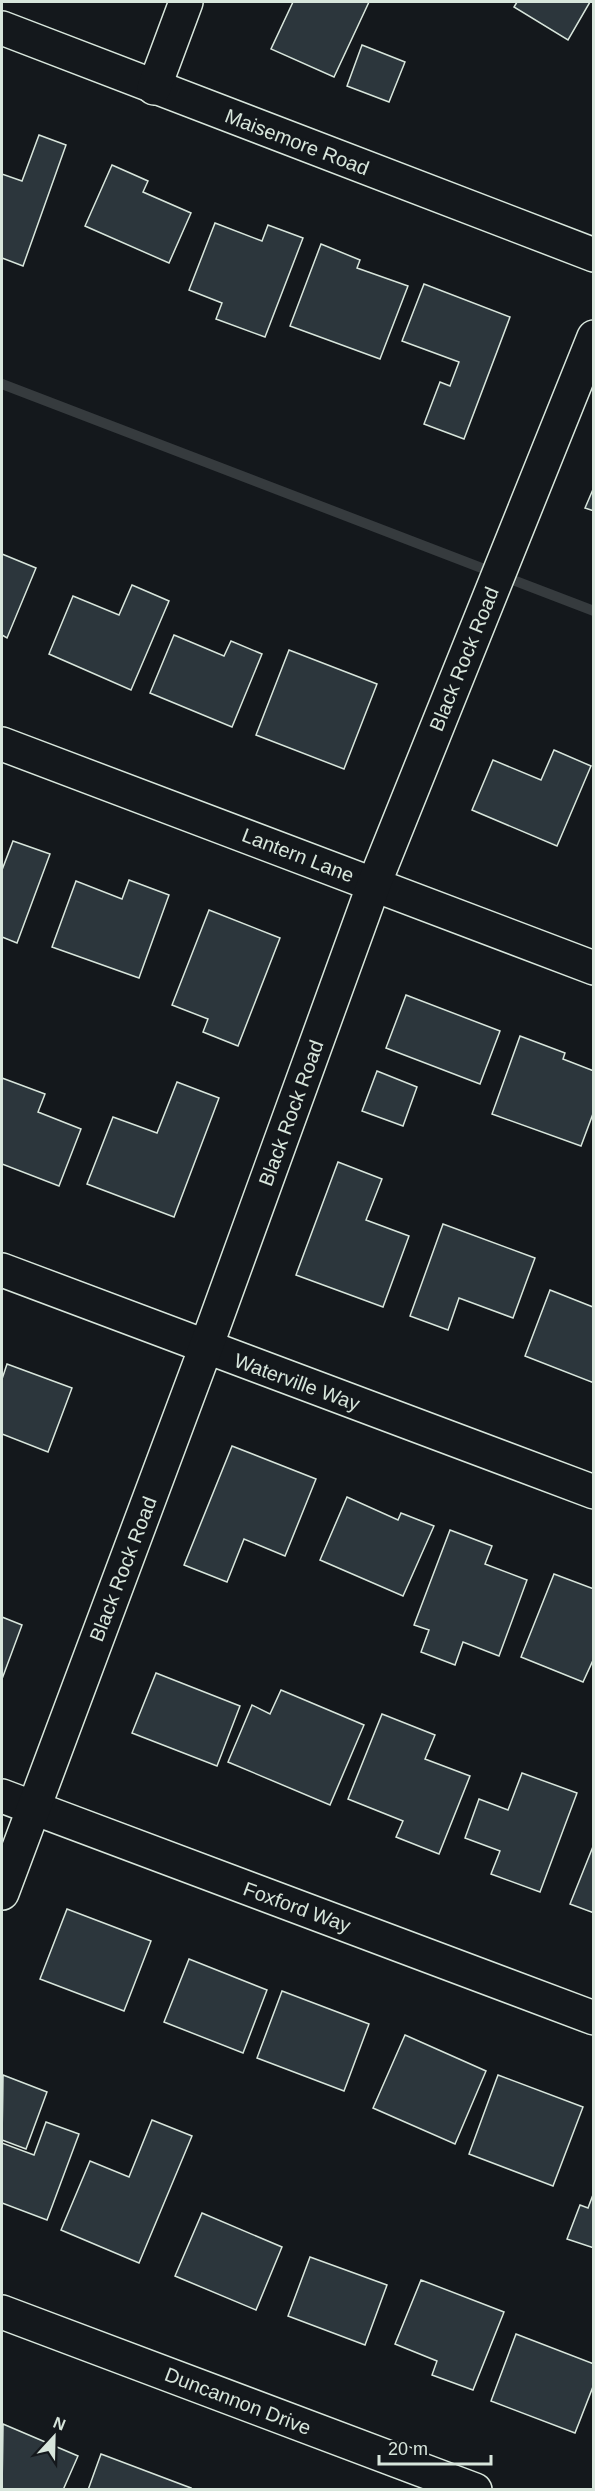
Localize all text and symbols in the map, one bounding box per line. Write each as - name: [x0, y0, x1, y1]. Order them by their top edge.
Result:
- street label: Maisemore Road: [222, 104, 372, 180]
- street label: Black Rock Road: [425, 584, 503, 734]
- street label: Lantern Lane: [239, 824, 357, 886]
- street label: Black Rock Road: [254, 1037, 328, 1189]
- street label: Waterville Way: [231, 1349, 363, 1415]
- street label: Black Rock Road: [85, 1493, 161, 1645]
- street label: Foxford Way: [240, 1877, 354, 1937]
- street label: Duncannon Drive: [162, 2363, 314, 2439]
- north arrow: [24, 2407, 84, 2467]
- text: N: [51, 2414, 68, 2434]
- scale bar: [379, 2428, 492, 2466]
- text: 20 m: [388, 2439, 428, 2459]

